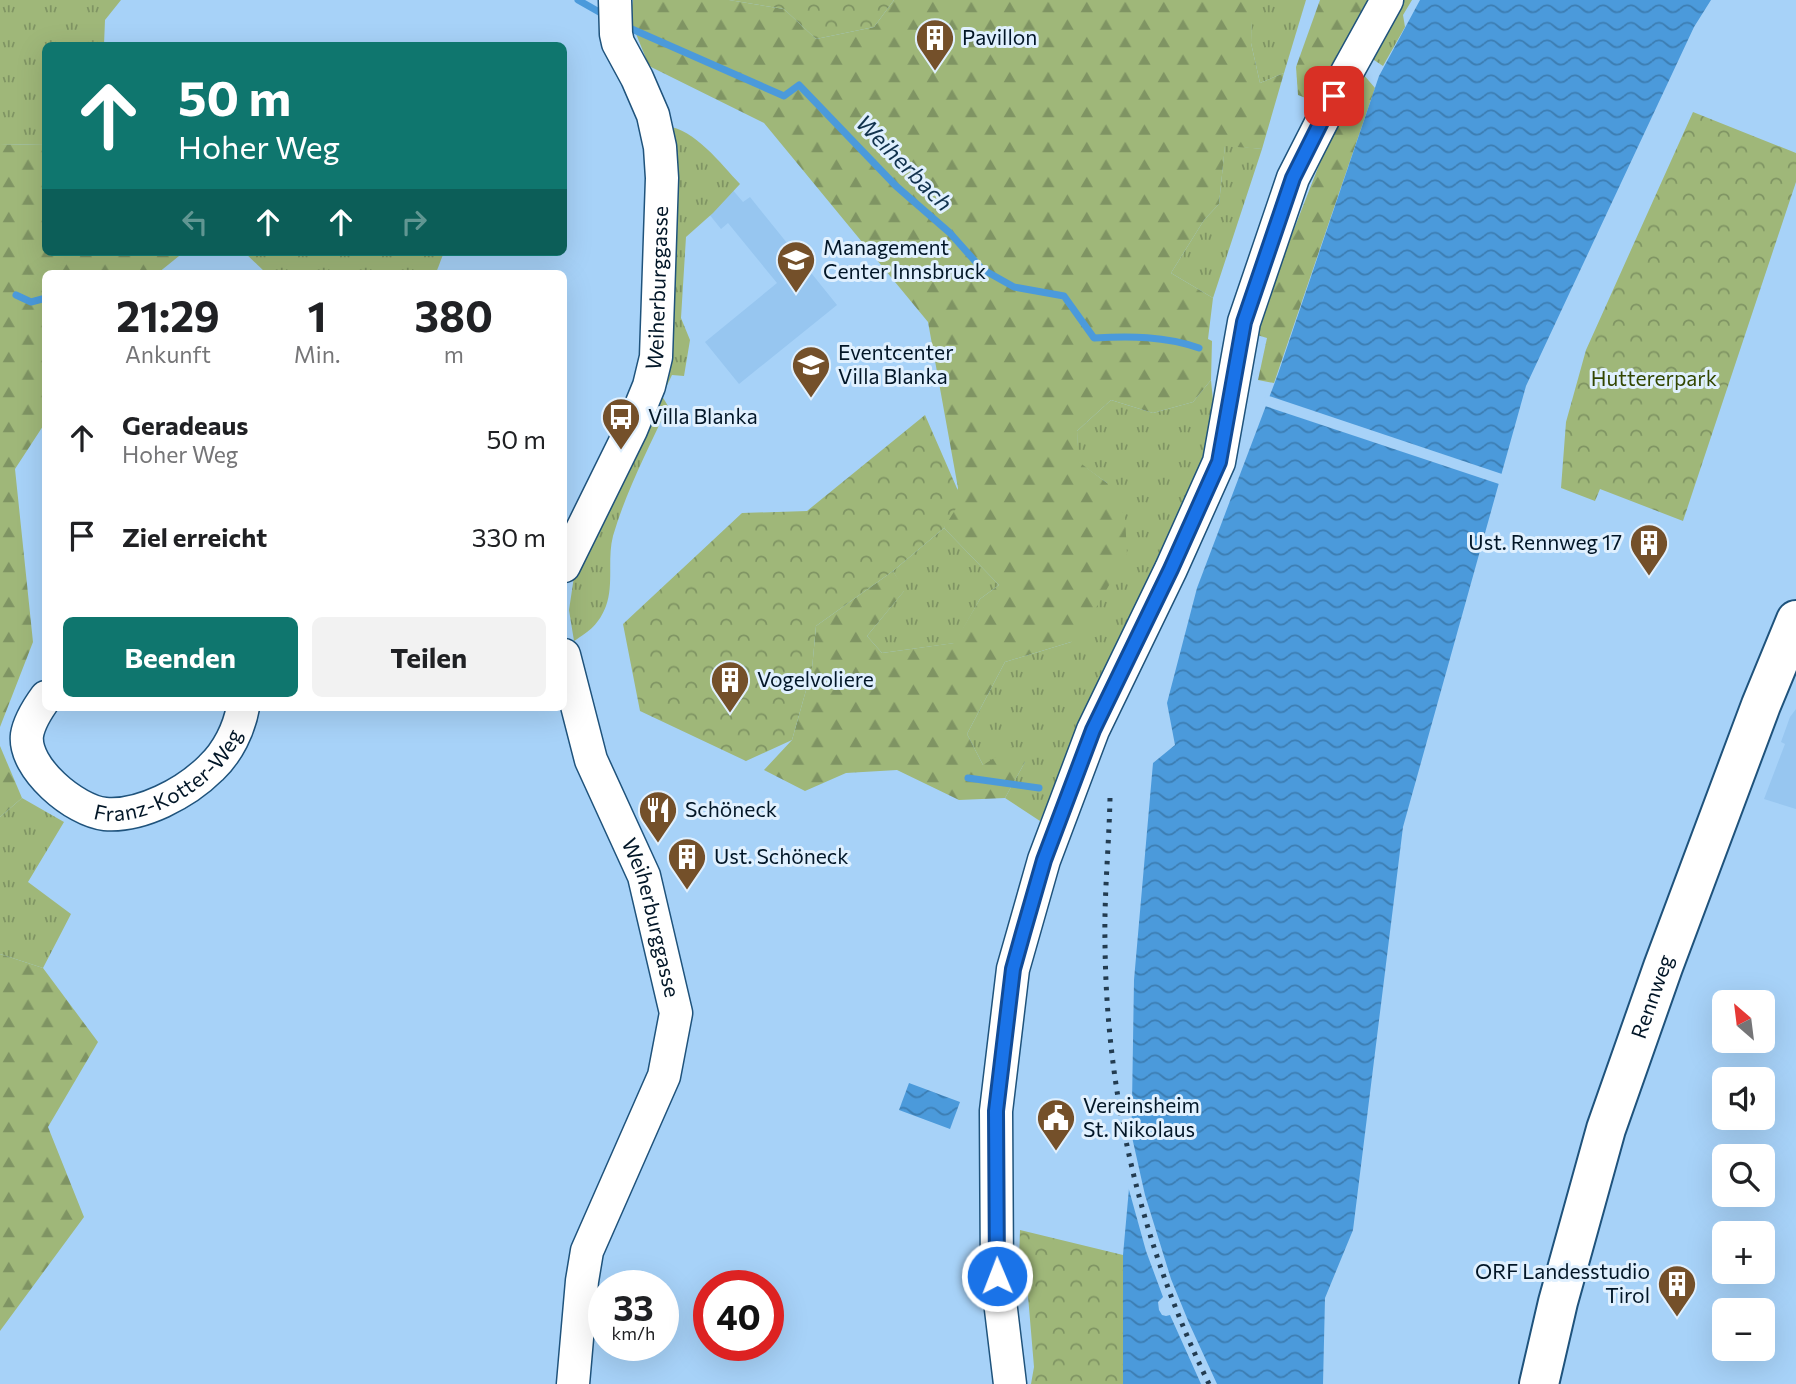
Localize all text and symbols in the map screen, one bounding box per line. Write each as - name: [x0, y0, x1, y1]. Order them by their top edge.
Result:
- building icon: Pavillon: [914, 17, 956, 72]
- place label: Pavillon: [962, 24, 1037, 49]
- text: 50 m: [178, 66, 291, 126]
- pin: [1304, 66, 1364, 126]
- icon: ahead: [63, 70, 154, 161]
- icon: arrive: [1315, 77, 1353, 115]
- water label: Weiherbach: [851, 108, 959, 216]
- text: Hoher Weg: [178, 126, 340, 166]
- icon: left: [176, 203, 214, 241]
- icon: ahead: [249, 203, 287, 241]
- icon: ahead: [322, 203, 360, 241]
- icon: right: [395, 203, 433, 241]
- street label: Weiherburggasse: [639, 205, 672, 372]
- place label: Management Center Innsbruck: [823, 234, 986, 283]
- school or university icon: Management Center Innsbruck: [775, 239, 817, 294]
- text: 21:29: [116, 289, 220, 341]
- text: 1: [308, 289, 327, 341]
- text: 380: [415, 289, 493, 341]
- place label: Eventcenter Villa Blanka: [838, 339, 954, 388]
- text: Ankunft: [125, 340, 211, 368]
- text: Min.: [294, 340, 340, 368]
- text: m: [444, 340, 464, 368]
- school or university icon: Eventcenter Villa Blanka: [790, 344, 832, 399]
- park label: Huttererpark: [1591, 365, 1717, 390]
- bus stop icon: Villa Blanka: [600, 396, 642, 451]
- place label: Villa Blanka: [648, 403, 758, 428]
- text: Geradeaus: [122, 409, 248, 440]
- icon: ahead: [63, 419, 101, 457]
- text: 50 m: [486, 423, 546, 454]
- text: Hoher Weg: [122, 440, 238, 468]
- icon: arrive: [63, 517, 101, 555]
- text: Ziel erreicht: [122, 521, 267, 552]
- text: 330 m: [472, 521, 546, 552]
- building icon: Ust. Rennweg 17: [1628, 522, 1670, 577]
- place label: Ust. Rennweg 17: [1468, 529, 1622, 554]
- button: Beenden: [63, 617, 298, 697]
- button: Teilen: [312, 617, 546, 697]
- building icon: Vogelvoliere: [709, 659, 751, 714]
- place label: Vogelvoliere: [757, 666, 874, 691]
- street label: Franz-Kotter-Weg: [92, 725, 246, 825]
- restaurant icon: Schöneck: [637, 789, 679, 844]
- place label: Schöneck: [685, 796, 777, 821]
- street label: Weiherburggasse: [617, 834, 686, 999]
- building icon: Ust. Schöneck: [666, 836, 708, 891]
- place label: Ust. Schöneck: [714, 843, 849, 868]
- street label: Rennweg: [1625, 951, 1678, 1041]
- north arrow: [1712, 990, 1774, 1054]
- map controls: [1712, 990, 1775, 1361]
- button: sound: [1712, 1067, 1775, 1130]
- place label: Vereinsheim St. Nikolaus: [1083, 1092, 1200, 1141]
- public building icon: Vereinsheim St. Nikolaus: [1035, 1097, 1077, 1152]
- button: search: [1712, 1144, 1775, 1207]
- button: +: [1712, 1221, 1775, 1284]
- position arrow: [960, 1239, 1034, 1313]
- place label: ORF Landesstudio Tirol: [1475, 1258, 1650, 1307]
- building icon: ORF Landesstudio Tirol: [1656, 1263, 1698, 1318]
- speed limit sign: 40: [693, 1270, 784, 1361]
- text: 33: [613, 1285, 654, 1328]
- button: −: [1712, 1298, 1775, 1361]
- text: km/h: [612, 1322, 655, 1344]

